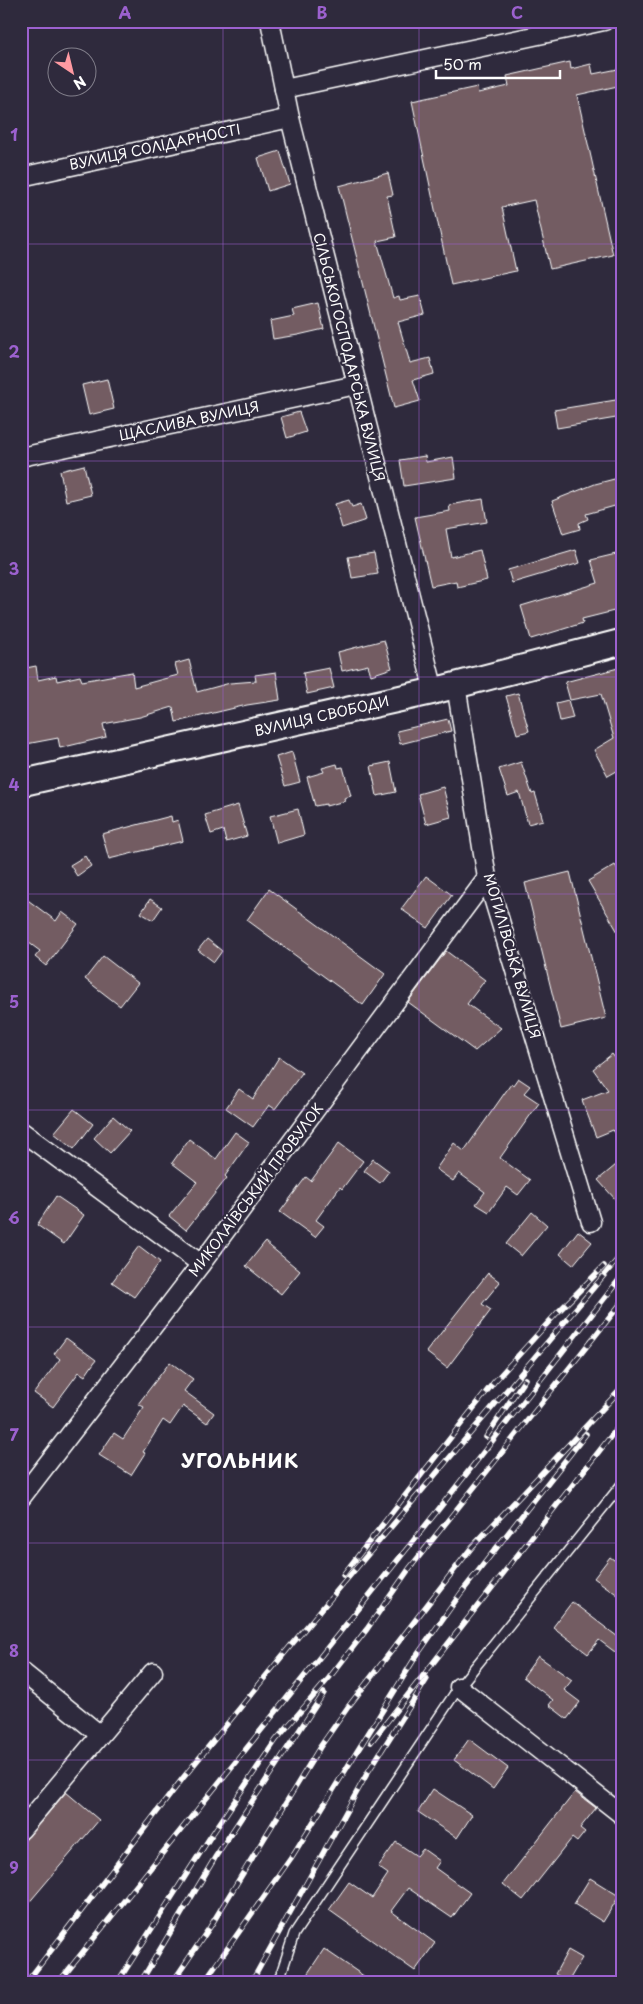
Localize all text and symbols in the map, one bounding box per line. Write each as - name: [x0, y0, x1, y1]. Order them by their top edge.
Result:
- text: A: [119, 0, 132, 24]
- text: B: [317, 0, 328, 24]
- text: C: [511, 0, 523, 24]
- north arrow: [48, 48, 98, 98]
- scale bar: [436, 48, 559, 80]
- text: 50 m: [443, 52, 482, 75]
- text: N: [69, 71, 90, 95]
- street label: ВУЛИЦЯ СОЛІДАРНОСТІ: [67, 118, 243, 175]
- text: 1: [10, 122, 18, 146]
- street label: СІЛЬСЬКОГОСПОДАРСЬКА ВУЛИЦЯ: [308, 230, 391, 483]
- text: 2: [8, 339, 20, 363]
- street label: ЩАСЛИВА ВУЛИЦЯ: [117, 395, 261, 446]
- text: 3: [9, 556, 19, 580]
- street label: ВУЛИЦЯ СВОБОДИ: [253, 690, 391, 741]
- text: 4: [9, 772, 20, 796]
- street label: МОГИЛІВСЬКА ВУЛИЦЯ: [479, 871, 546, 1041]
- text: 5: [9, 989, 19, 1013]
- street label: МИКОЛАЇВСЬКИЙ ПРОВУЛОК: [183, 1099, 328, 1281]
- text: 6: [8, 1205, 20, 1229]
- text: 7: [9, 1422, 19, 1446]
- district label: УГОЛЬНИК: [181, 1446, 299, 1474]
- text: 8: [9, 1638, 19, 1662]
- text: 9: [9, 1855, 19, 1879]

